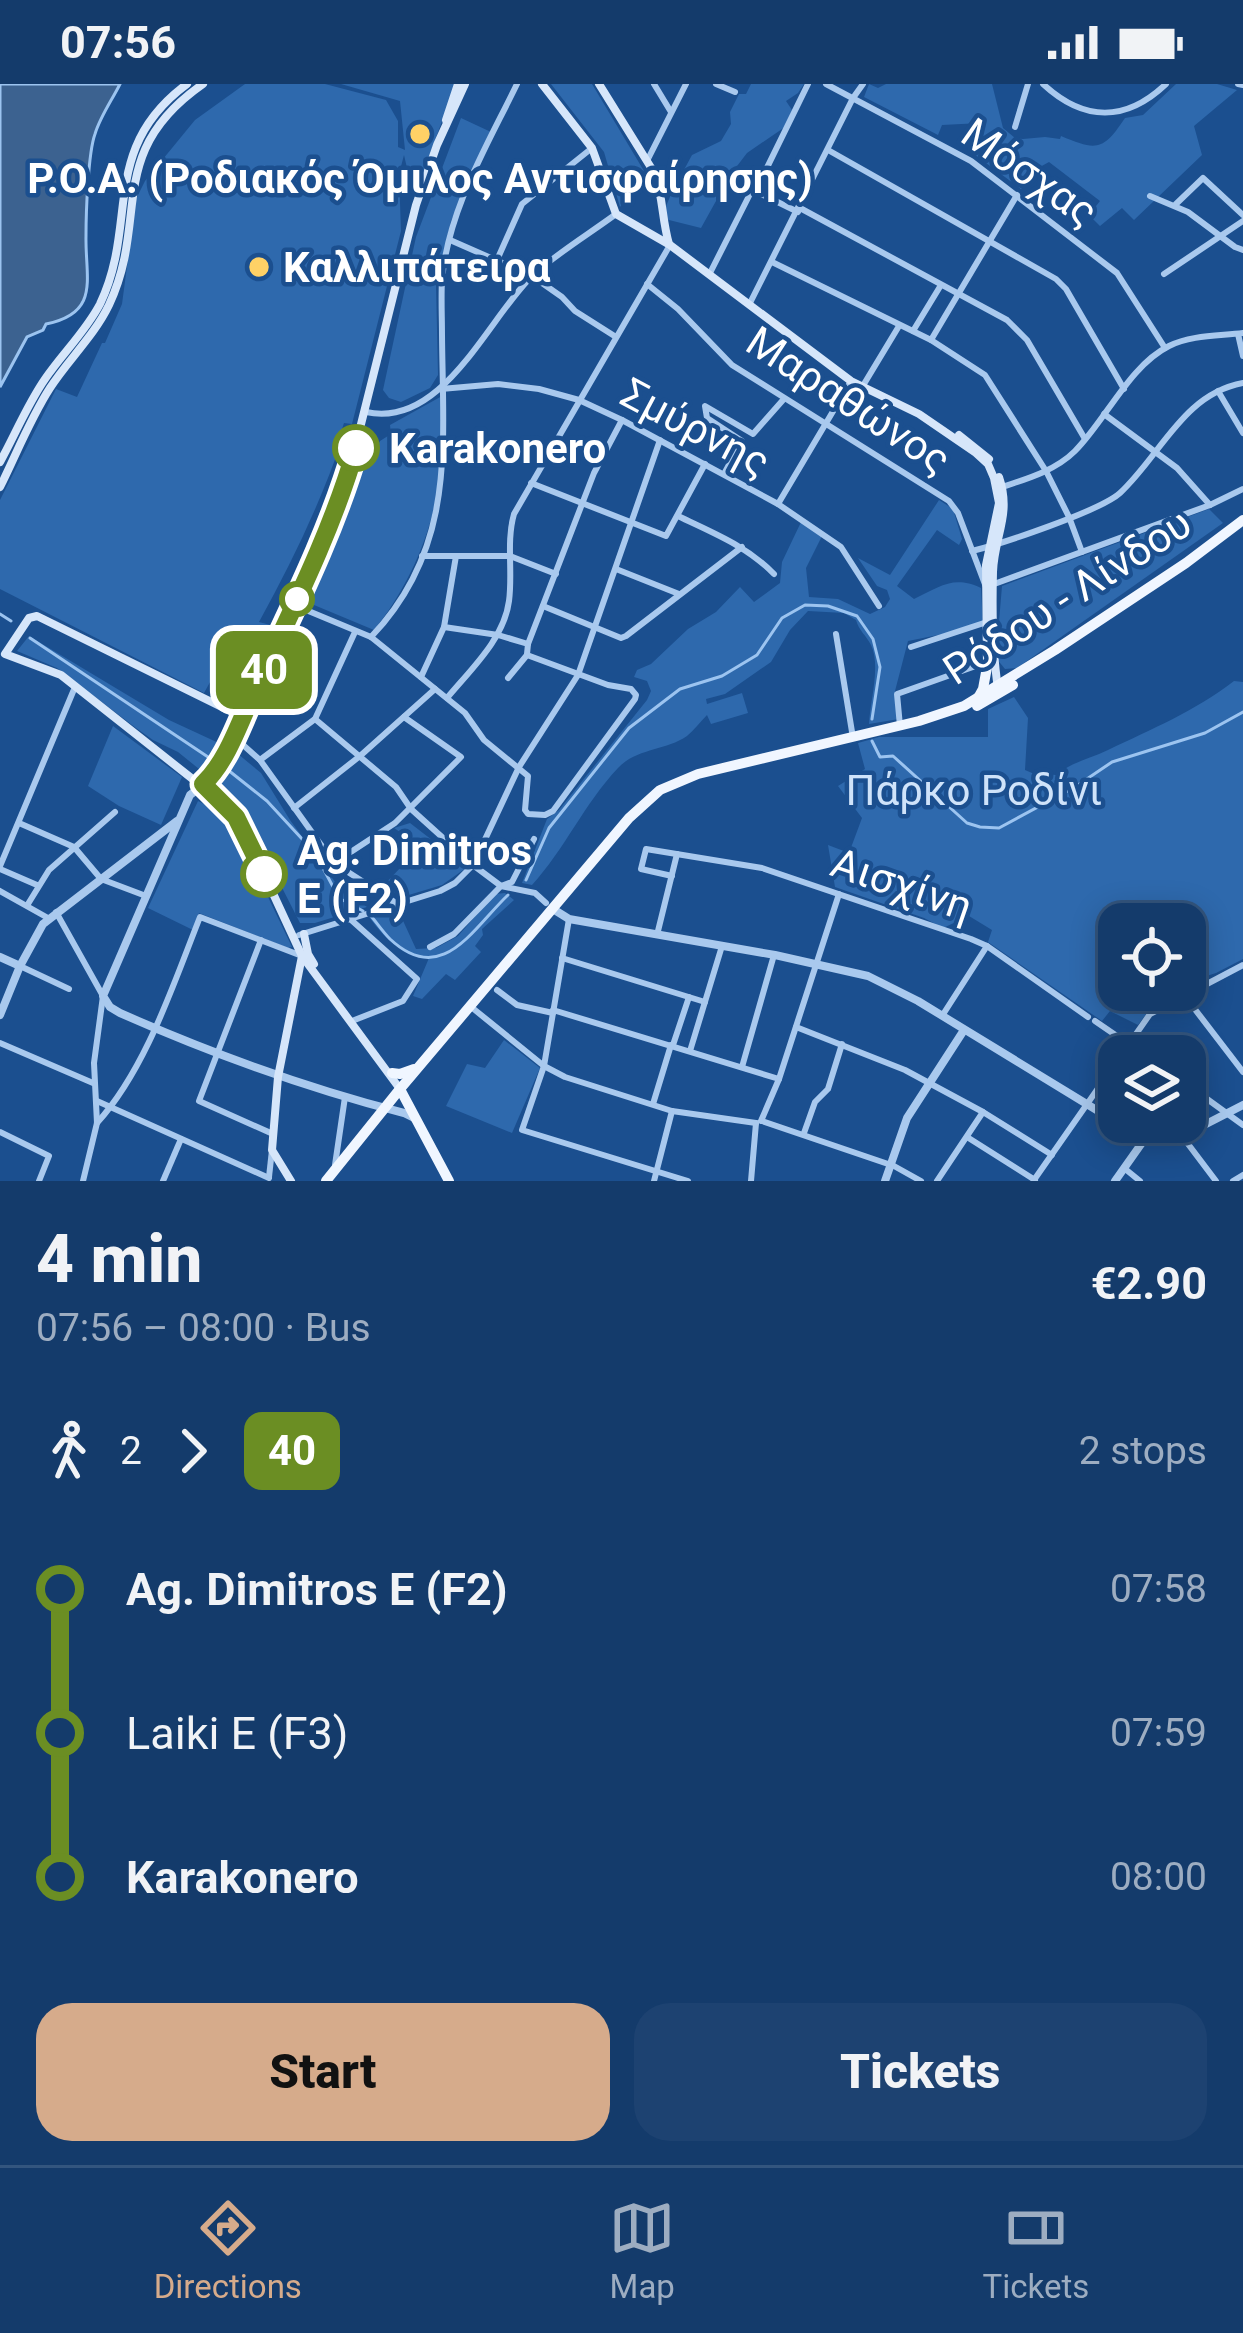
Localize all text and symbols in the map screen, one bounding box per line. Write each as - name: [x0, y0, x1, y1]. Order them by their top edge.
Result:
- text: 07:56: [60, 16, 176, 69]
- street label: Μόσχας: [953, 108, 1107, 237]
- marker: Ρ.Ο.Α. (Ροδιακός Όμιλος Αντισφαίρησης): [407, 121, 433, 147]
- place label: Ρ.Ο.Α. (Ροδιακός Όμιλος Αντισφαίρησης): [27, 154, 813, 203]
- place label: Καλλιπάτειρα: [283, 243, 551, 292]
- marker: Καλλιπάτειρα: [246, 254, 272, 280]
- street label: Μαραθώνος: [738, 316, 960, 484]
- street label: Σμύρνης: [613, 368, 778, 487]
- place label: Karakonero: [389, 424, 606, 473]
- marker: Karakonero: [334, 426, 378, 470]
- street label: Ρόδου - Λίνδου: [934, 498, 1200, 695]
- unlabelled marker: [281, 583, 313, 615]
- line badge: 40: [210, 631, 318, 709]
- text: 40: [240, 645, 288, 694]
- park label: Πάρκο Ροδίνι: [846, 766, 1102, 815]
- place label: Ag. Dimitros E (F2): [297, 826, 532, 923]
- street label: Αισχίνη: [825, 838, 979, 931]
- marker: Ag. Dimitros E (F2): [242, 852, 286, 896]
- map controls: [1098, 903, 1206, 1143]
- button: locate: [1098, 903, 1206, 1011]
- button: layers: [1098, 1035, 1206, 1143]
- text: 4 min: [36, 1221, 202, 1298]
- text: €2.90: [1091, 1257, 1207, 1310]
- text: 07:56 – 08:00 · Bus: [36, 1305, 371, 1351]
- icon: walk: [36, 1418, 102, 1484]
- icon: forward: [160, 1418, 226, 1484]
- text: 40: [268, 1426, 316, 1475]
- text: 2: [120, 1428, 142, 1474]
- text: 2 stops: [1079, 1428, 1207, 1474]
- text: Ag. Dimitros E (F2): [126, 1563, 508, 1616]
- text: 07:58: [1110, 1566, 1207, 1612]
- text: Laiki E (F3): [126, 1707, 349, 1760]
- text: 07:59: [1110, 1710, 1207, 1756]
- text: Karakonero: [126, 1851, 359, 1904]
- text: 08:00: [1110, 1854, 1207, 1900]
- button: Start: [36, 2003, 610, 2141]
- button: Tickets: [634, 2003, 1207, 2141]
- tab: Directions: [154, 2195, 302, 2306]
- tab: Map: [609, 2195, 675, 2306]
- tab: Tickets: [983, 2195, 1089, 2306]

